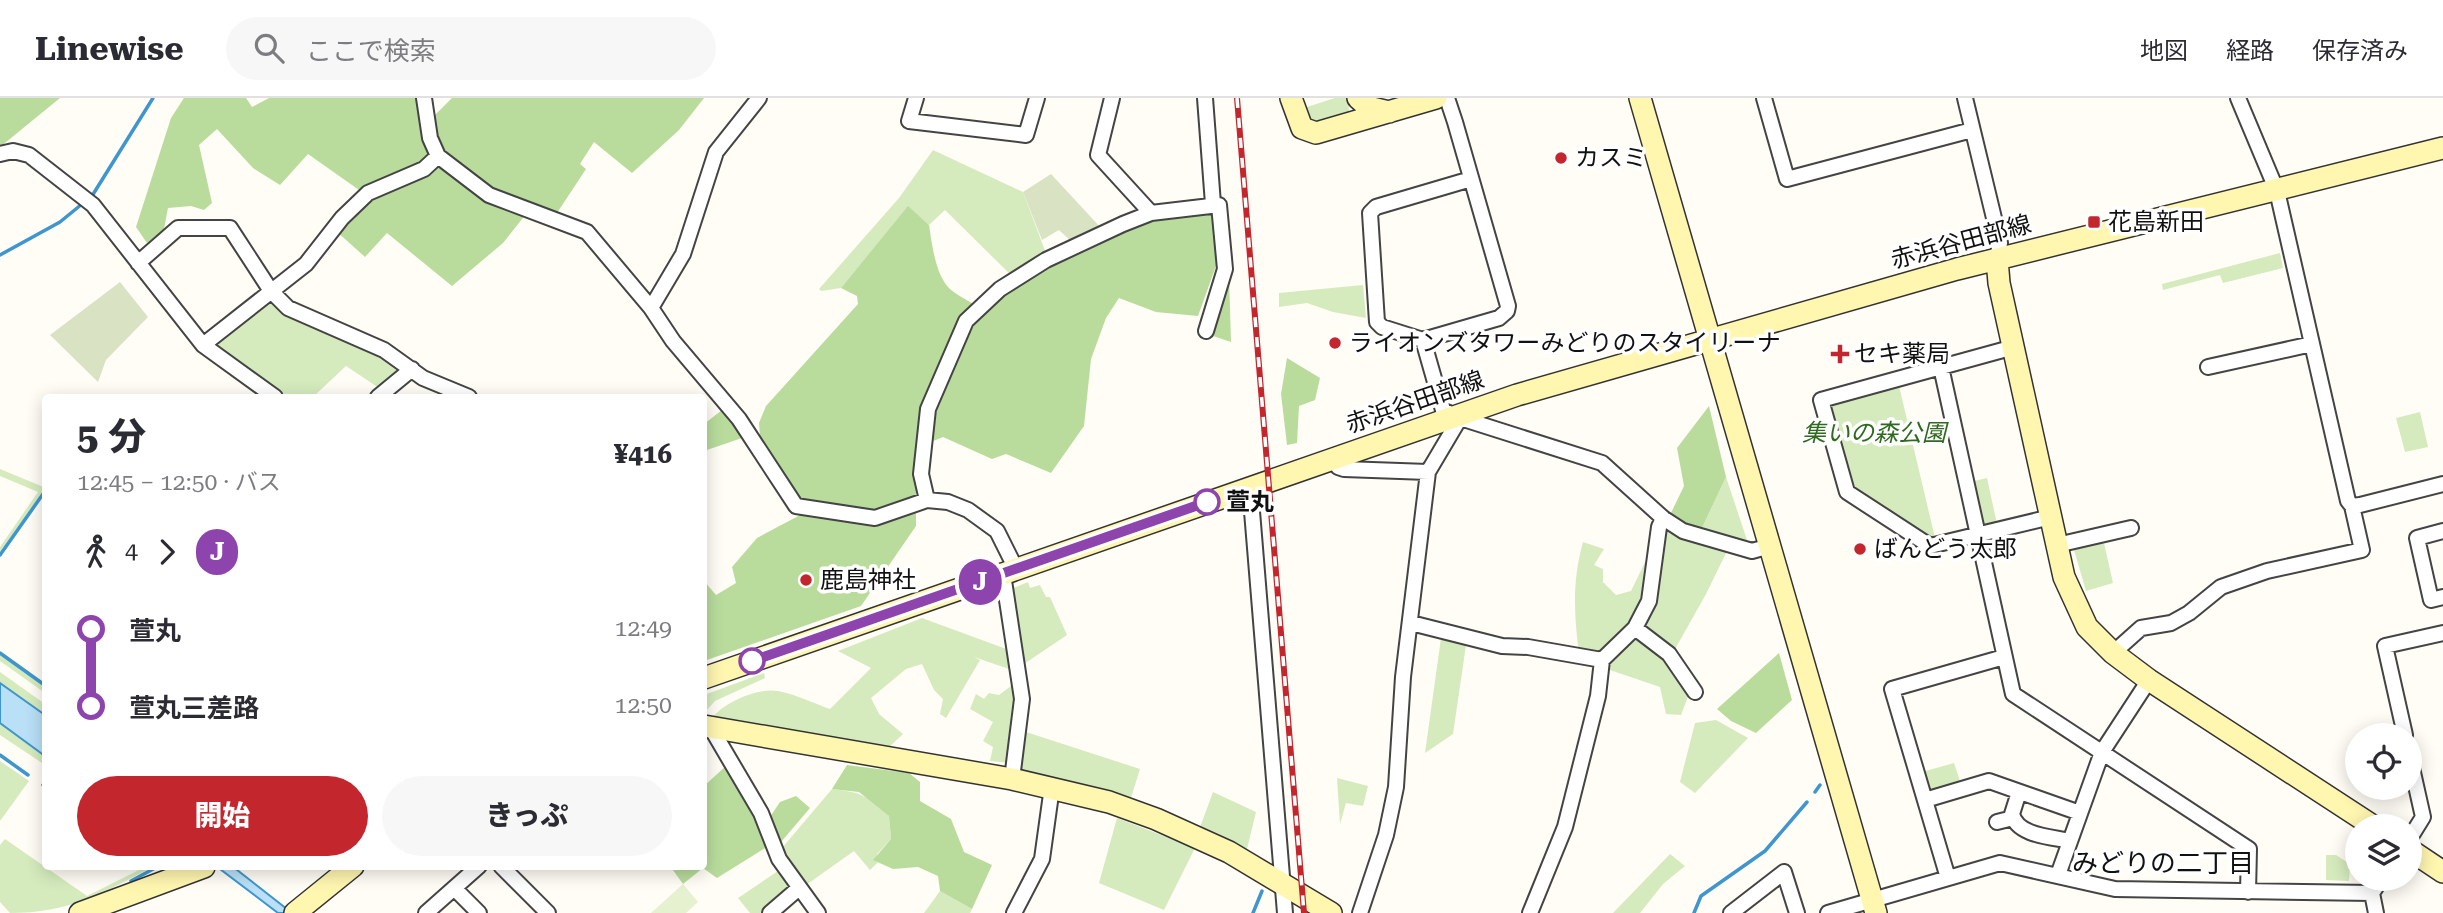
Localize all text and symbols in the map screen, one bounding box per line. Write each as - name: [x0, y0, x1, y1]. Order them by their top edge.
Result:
- search box: [226, 17, 716, 80]
- text: Linewise: [35, 29, 184, 68]
- icon: search: [250, 29, 288, 67]
- text: ここで検索: [306, 36, 436, 66]
- text: 地図: [2140, 37, 2188, 65]
- text: 経路: [2226, 37, 2274, 65]
- text: 保存済み: [2312, 37, 2408, 65]
- place label: カスミ: [1575, 144, 1647, 172]
- marker: カスミ: [1553, 150, 1569, 166]
- place label: 花島新田: [2108, 208, 2204, 236]
- street label: 赤浜谷田部線: [1888, 210, 2034, 274]
- marker: 花島新田: [2086, 214, 2102, 230]
- place label: ライオンズタワーみどりのスタイリーナ: [1349, 329, 1781, 357]
- marker: ライオンズタワーみどりのスタイリーナ: [1327, 335, 1343, 351]
- place label: セキ薬局: [1854, 340, 1950, 368]
- marker: セキ薬局: [1832, 346, 1848, 362]
- street label: 赤浜谷田部線: [1342, 365, 1488, 439]
- text: 5 分: [77, 415, 146, 459]
- park label: 集いの森公園: [1802, 419, 1949, 447]
- text: ¥416: [614, 439, 672, 469]
- text: 12:45 – 12:50 · バス: [77, 469, 281, 496]
- place label: 萱丸: [1226, 488, 1274, 516]
- marker: 萱丸: [1194, 489, 1220, 515]
- icon: walk: [77, 533, 115, 571]
- icon: forward: [148, 533, 186, 571]
- place label: ばんどう太郎: [1874, 535, 2017, 563]
- text: 4: [125, 538, 138, 565]
- text: J: [210, 538, 224, 566]
- marker: ばんどう太郎: [1852, 541, 1868, 557]
- line badge: J: [957, 559, 1003, 605]
- place label: 鹿島神社: [820, 566, 916, 594]
- text: J: [973, 568, 987, 596]
- marker: 鹿島神社: [798, 572, 814, 588]
- text: 12:49: [615, 615, 672, 642]
- text: 萱丸: [129, 616, 181, 646]
- unlabelled marker: [739, 648, 765, 674]
- text: 12:50: [615, 692, 672, 719]
- text: 萱丸三差路: [129, 693, 259, 723]
- map controls: [2345, 723, 2422, 891]
- button: locate: [2345, 723, 2422, 800]
- button: 開始: [77, 776, 368, 856]
- button: きっぷ: [382, 776, 672, 856]
- button: layers: [2345, 814, 2422, 891]
- district label: みどりの二丁目: [2072, 848, 2254, 878]

